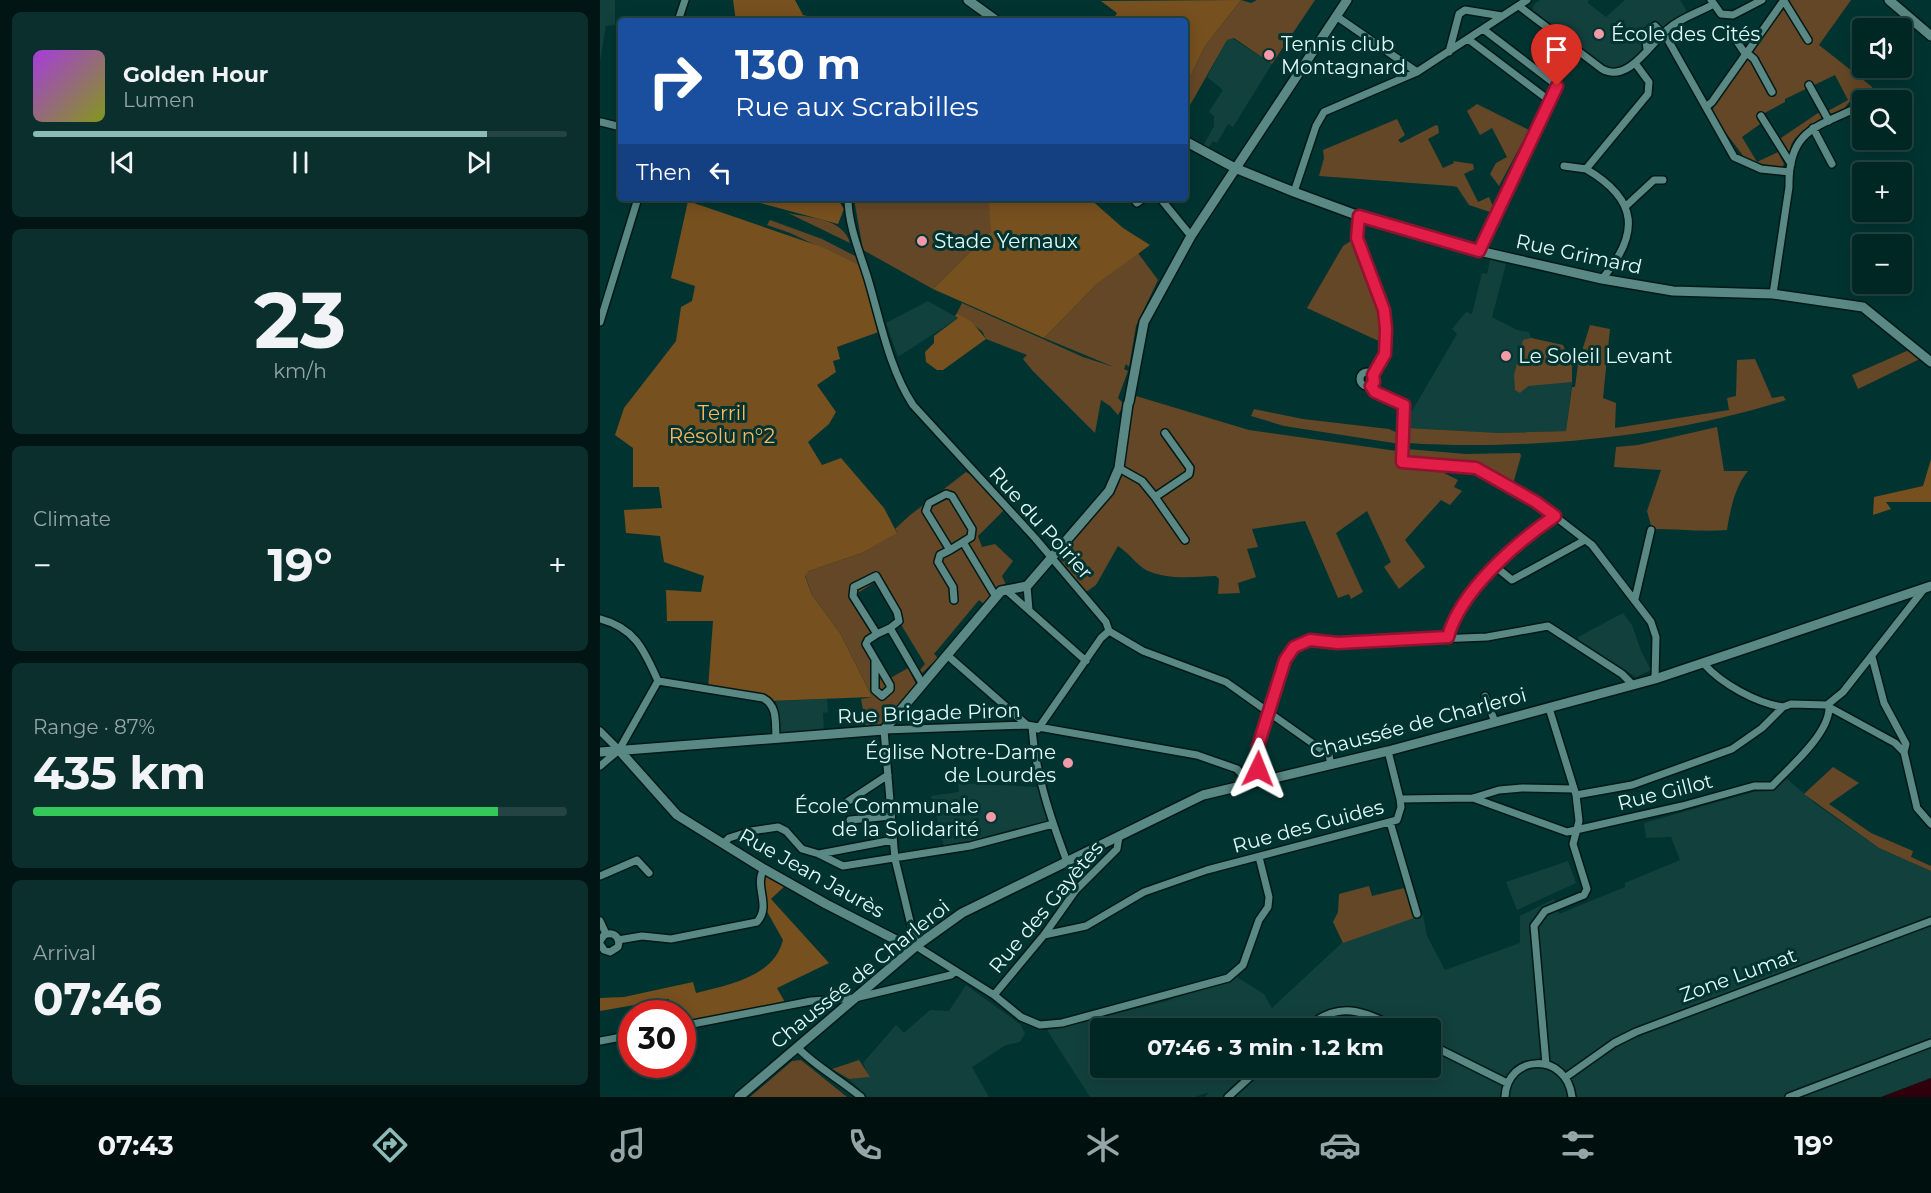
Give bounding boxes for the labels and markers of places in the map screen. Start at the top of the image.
place label: École des Cités [1611,22,1760,46]
pin [1531,24,1582,86]
marker: École des Cités [1592,27,1606,41]
place label: Tennis club Montagnard [1281,32,1406,79]
marker: Tennis club Montagnard [1262,48,1276,62]
place label: Stade Yernaux [934,229,1078,253]
marker: Stade Yernaux [915,234,929,248]
place label: Le Soleil Levant [1518,344,1673,368]
marker: Le Soleil Levant [1499,349,1513,363]
place label: Église Notre-Dame de Lourdes [865,740,1056,787]
marker: Église Notre-Dame de Lourdes [1061,756,1075,770]
place label: École Communale de la Solidarité [795,794,979,841]
marker: École Communale de la Solidarité [984,810,998,824]

